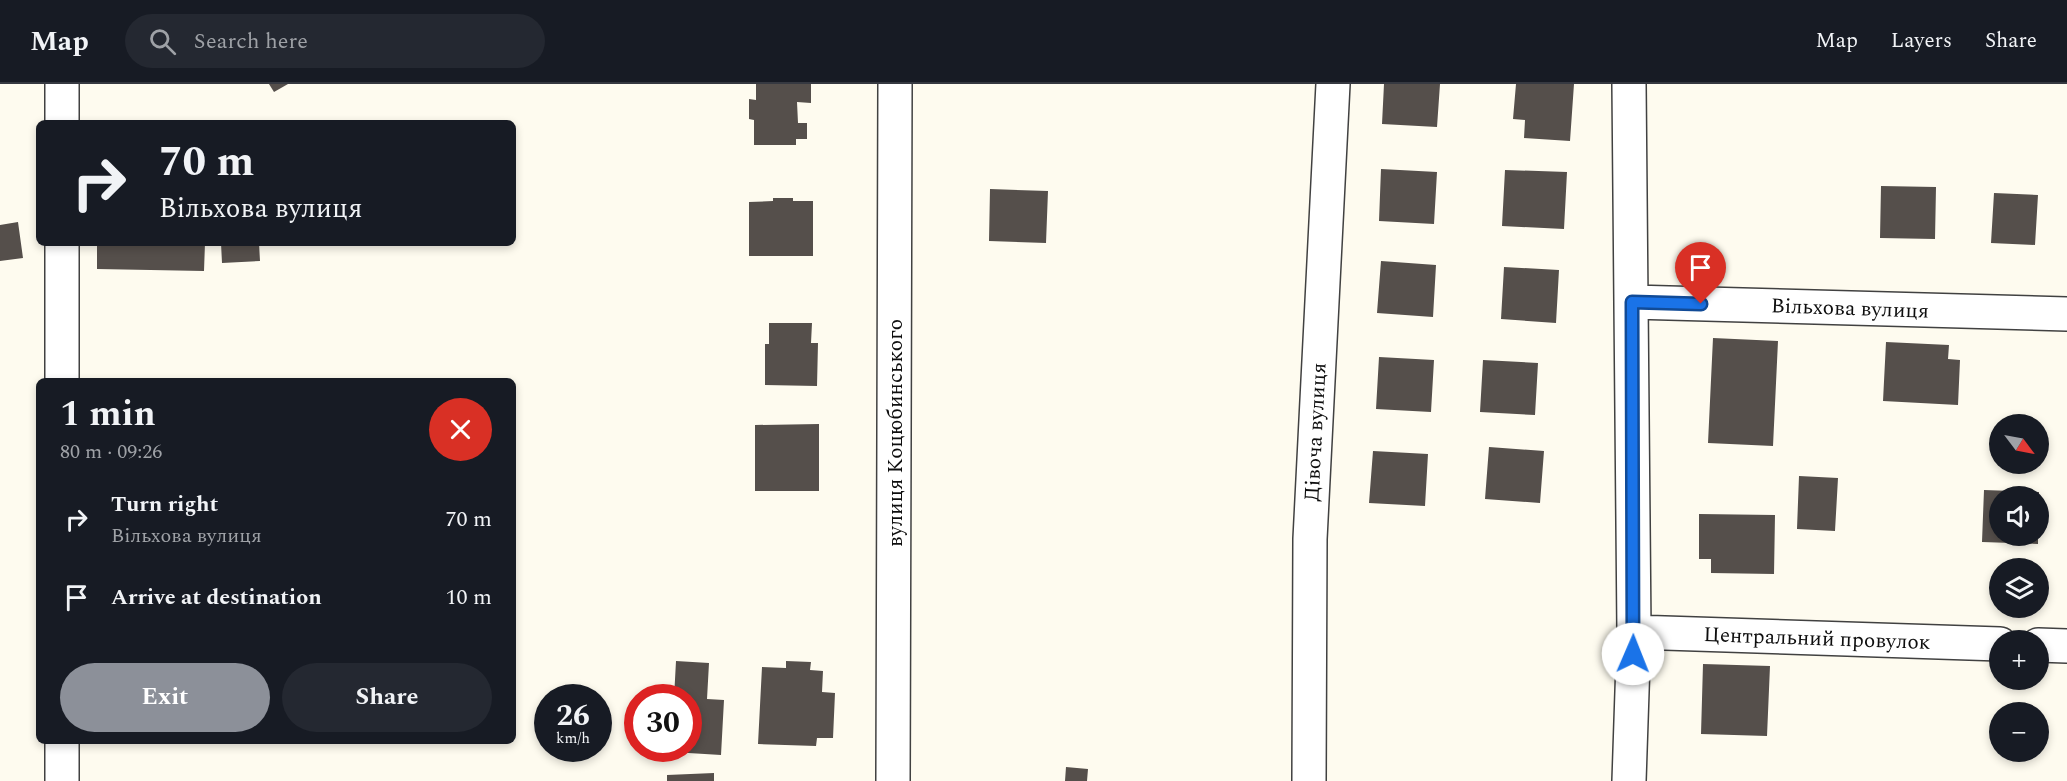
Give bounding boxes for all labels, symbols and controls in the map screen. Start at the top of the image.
search box [125,14,545,68]
text: Map [30,20,89,63]
icon: search [146,25,179,58]
text: Search here [194,25,308,58]
text: Map [1816,25,1858,57]
text: Layers [1891,25,1952,57]
text: Share [1985,25,2037,57]
text: 70 m [159,131,254,194]
icon: right [60,144,138,222]
text: Вільхова вулиця [159,188,362,230]
pin [1675,242,1726,304]
icon: arrive [1684,251,1717,284]
street label: Вільхова вулиця [1770,290,1930,328]
street label: вулиця Коцюбинського [880,319,912,547]
street label: Дівоча вулиця [1296,362,1336,502]
text: 1 min [60,387,156,442]
button: close [429,398,492,461]
north arrow [1989,414,2049,474]
map controls [1989,414,2049,762]
text: 80 m · 09:26 [60,437,162,467]
button: sound [1989,486,2049,546]
text: Turn right [111,488,218,521]
icon: right [60,503,93,536]
text: 70 m [446,503,492,536]
text: Вільхова вулиця [111,521,262,551]
button: layers [1989,558,2049,618]
icon: arrive [60,581,93,614]
text: Arrive at destination [111,581,322,614]
text: 10 m [446,581,492,614]
street label: Центральний провулок [1703,619,1931,659]
position arrow [1601,622,1665,686]
button: + [1989,630,2049,690]
button: Exit [60,663,270,732]
button: Share [282,663,492,732]
speed limit sign: 30 [624,684,702,762]
text: 26 [556,693,590,739]
button: − [1989,702,2049,762]
text: km/h [556,727,590,750]

